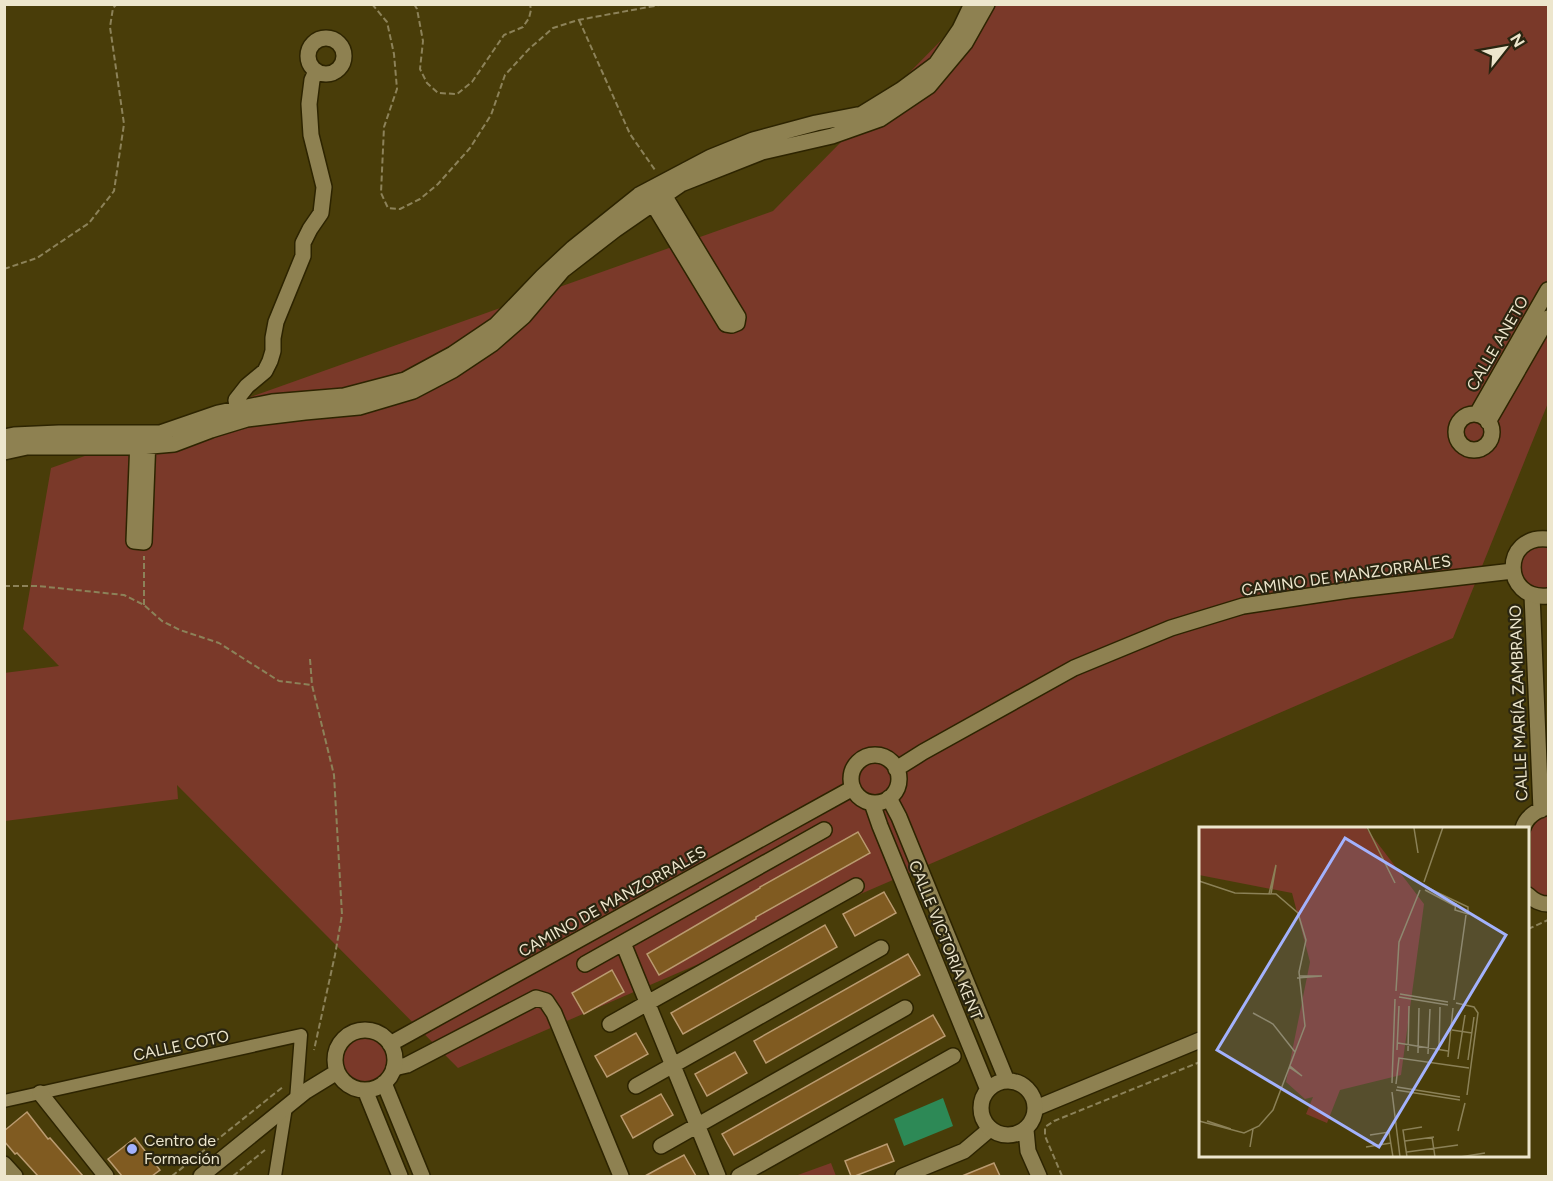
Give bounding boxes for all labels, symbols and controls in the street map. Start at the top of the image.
north arrow [1475,18,1535,78]
text: N [1506,30,1529,51]
street label: CALLE ANETO [1463,292,1532,394]
street label: CAMINO DE MANZORRALES [1240,551,1452,600]
street label: CALLE MARÍA ZAMBRANO [1506,605,1531,801]
inset map [1199,827,1529,1157]
street label: CAMINO DE MANZORRALES [515,842,709,961]
street label: CALLE VICTORIA KENT [905,858,986,1023]
street label: CALLE COTO [131,1026,231,1065]
place label: Centro de Formación [144,1131,220,1168]
marker: Centro de Formación [125,1142,139,1156]

